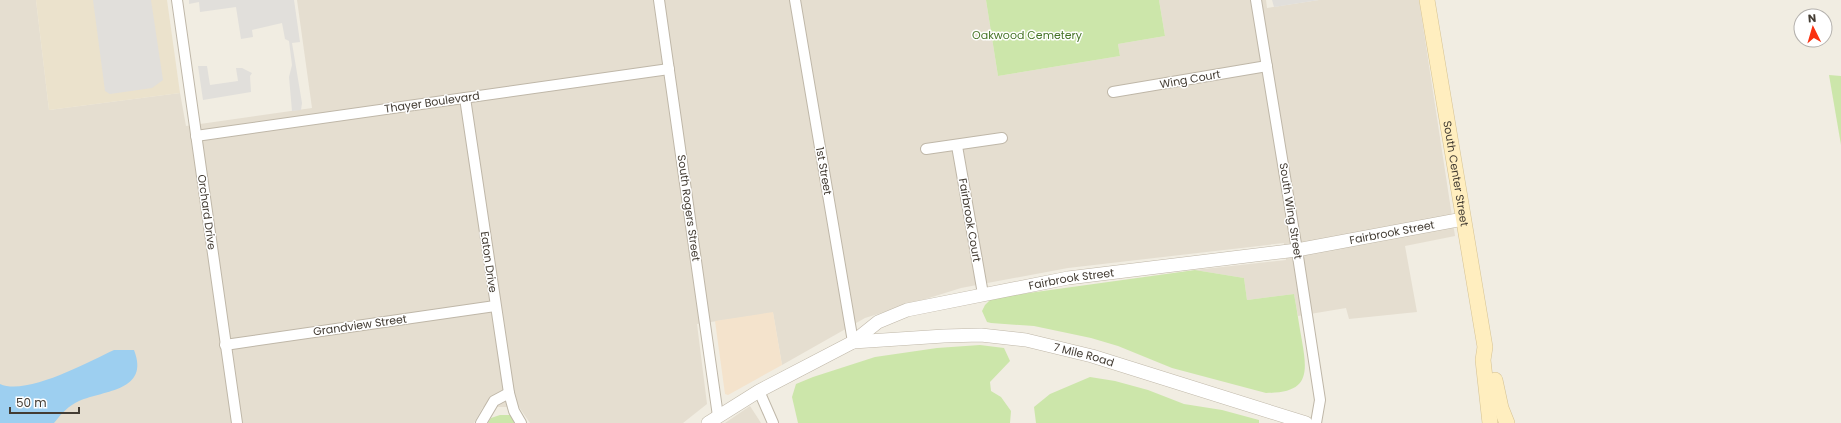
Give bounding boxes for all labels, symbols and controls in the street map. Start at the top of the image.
north arrow [1793,8,1833,48]
text: N [1807,10,1817,26]
park label: Oakwood Cemetery [972,27,1083,43]
street label: Wing Court [1158,66,1222,92]
street label: Thayer Boulevard [383,87,481,117]
street label: South Center Street [1439,119,1473,228]
street label: 1st Street [812,146,836,196]
street label: South Rogers Street [674,154,704,262]
street label: South Wing Street [1275,162,1307,260]
street label: Orchard Drive [194,173,220,251]
street label: Fairbrook Court [955,177,985,263]
street label: Fairbrook Street [1348,216,1436,248]
street label: Eaton Drive [477,230,501,294]
street label: Fairbrook Street [1027,264,1115,294]
street label: Grandview Street [312,311,408,339]
street label: 7 Mile Road [1052,339,1116,370]
scale bar [10,389,79,415]
text: 50 m [16,394,47,411]

